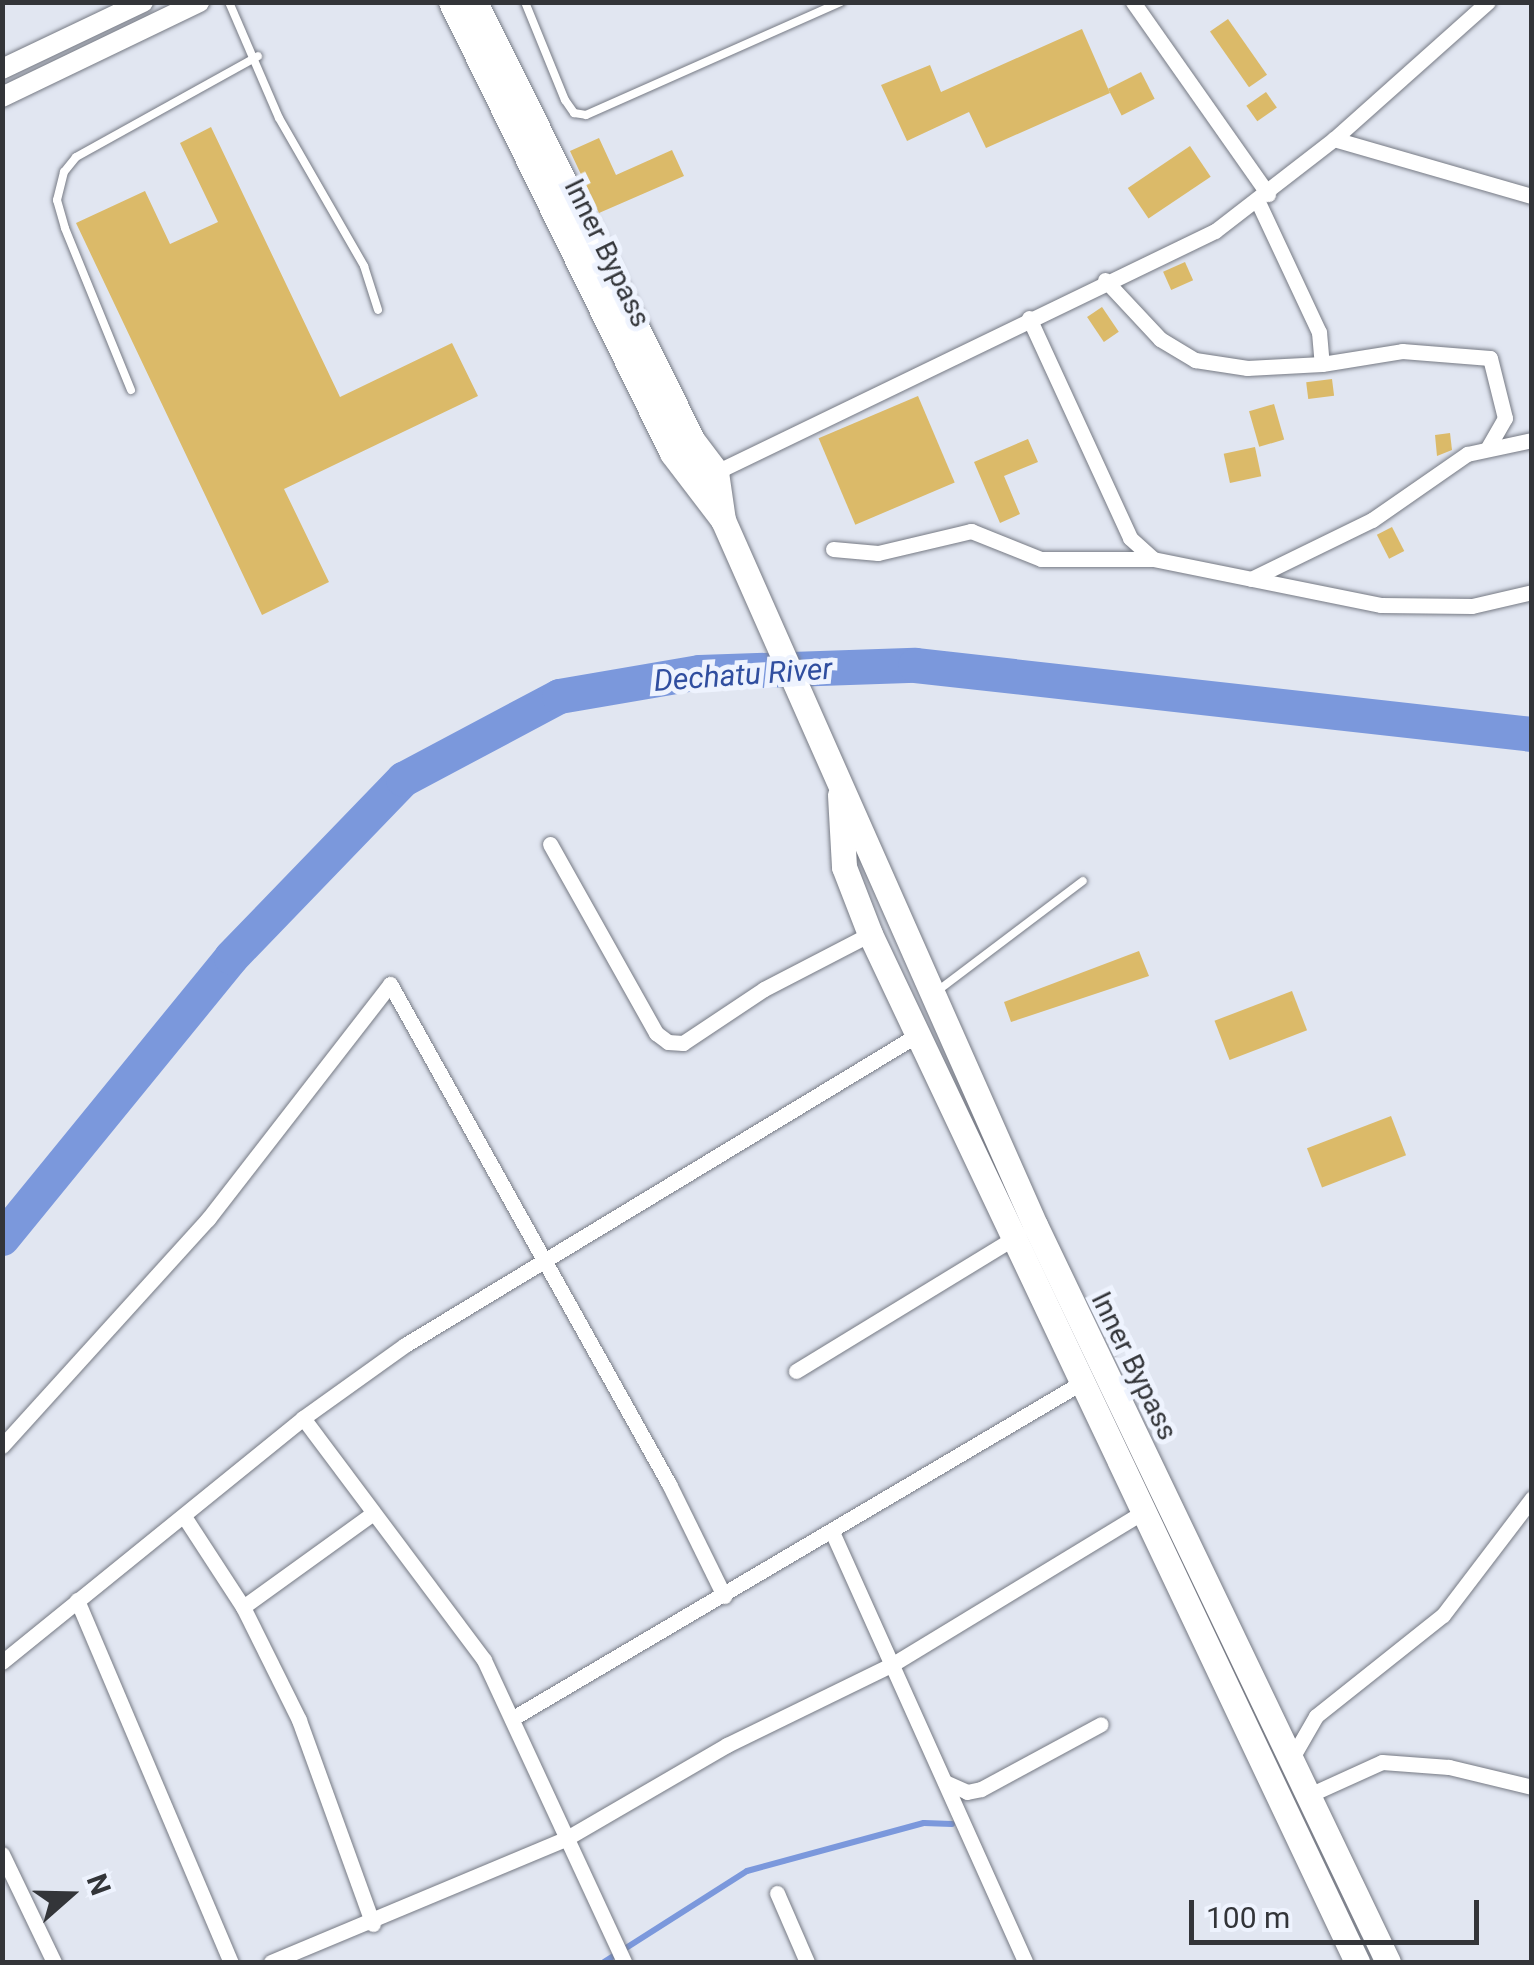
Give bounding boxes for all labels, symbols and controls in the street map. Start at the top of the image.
street label: Inner Bypass [557,174,657,332]
water label: Dechatu River [653,651,833,699]
street label: Inner Bypass [1084,1287,1184,1445]
north arrow [20,1845,120,1945]
text: N [80,1870,118,1899]
scale bar [1194,1880,1484,1942]
text: 100 m [1206,1900,1290,1935]

